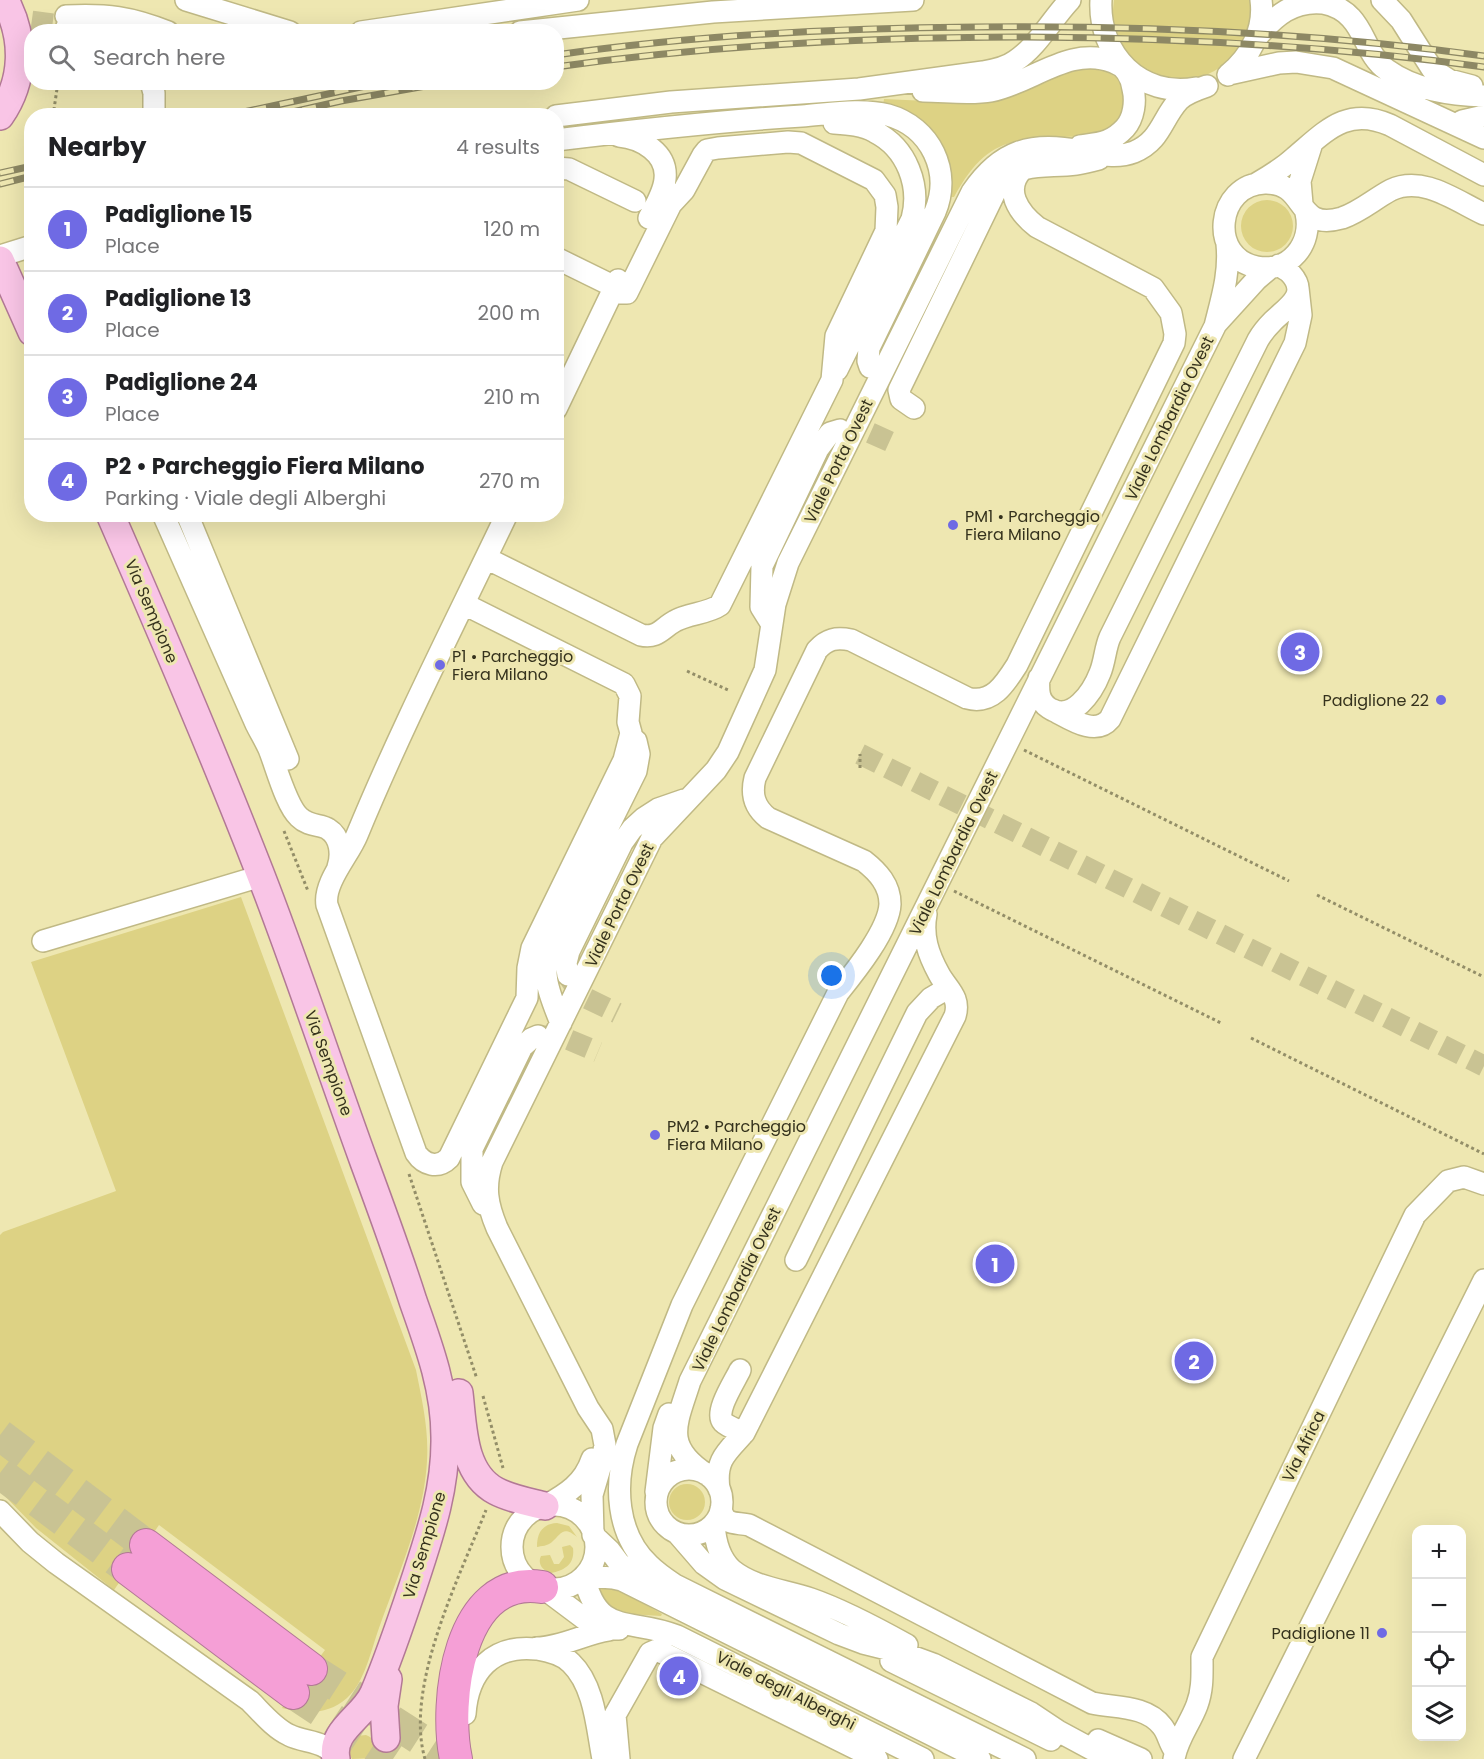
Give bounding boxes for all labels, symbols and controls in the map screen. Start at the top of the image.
search box [24,24,564,90]
icon: search [45,41,78,74]
text: Search here [93,42,226,73]
text: Nearby [48,129,146,165]
text: 4 results [456,133,540,161]
text: Padiglione 15 [105,199,253,230]
text: 1 [64,215,71,243]
text: 120 m [484,215,540,243]
text: Place [105,232,160,260]
text: Padiglione 13 [105,283,252,314]
text: 2 [62,299,73,327]
text: 200 m [477,299,540,327]
text: Place [105,316,160,344]
street label: Viale Lombardia Ovest [1120,332,1219,504]
text: Padiglione 24 [105,367,258,398]
text: 3 [61,383,74,411]
text: 210 m [484,383,540,411]
street label: Viale Porta Ovest [798,395,879,527]
text: Place [105,400,160,428]
text: P2 • Parcheggio Fiera Milano [105,451,425,482]
text: 4 [61,467,74,495]
text: 270 m [479,467,540,495]
text: Parking · Viale degli Alberghi [105,484,386,512]
place label: PM1 • Parcheggio Fiera Milano [965,505,1100,546]
marker: PM1 • Parcheggio Fiera Milano [946,518,960,532]
street label: Via Sempione [119,556,184,667]
pin: 3 [1280,630,1320,674]
place label: P1 • Parcheggio Fiera Milano [452,645,573,686]
marker: P1 • Parcheggio Fiera Milano [433,658,447,672]
place label: Padiglione 22 [1322,689,1429,712]
marker: Padiglione 22 [1434,693,1448,707]
street label: Viale Lombardia Ovest [904,767,1003,939]
street label: Viale Porta Ovest [579,839,660,971]
your location [817,961,846,990]
street label: Via Sempione [299,1007,358,1119]
place label: PM2 • Parcheggio Fiera Milano [667,1115,806,1156]
marker: PM2 • Parcheggio Fiera Milano [648,1128,662,1142]
street label: Viale Lombardia Ovest [687,1203,786,1375]
pin: 1 [976,1242,1014,1286]
pin: 2 [1174,1338,1214,1384]
street label: Via Africa [1276,1407,1331,1486]
street label: Via Sempione [397,1489,452,1601]
map controls [1412,1525,1466,1741]
button: + [1412,1525,1466,1579]
button: − [1412,1579,1466,1633]
place label: Padiglione 11 [1272,1622,1370,1645]
marker: Padiglione 11 [1375,1626,1389,1640]
button: locate [1412,1633,1466,1687]
street label: Viale degli Alberghi [712,1645,860,1736]
pin: 4 [660,1654,698,1698]
button: layers [1412,1687,1466,1741]

